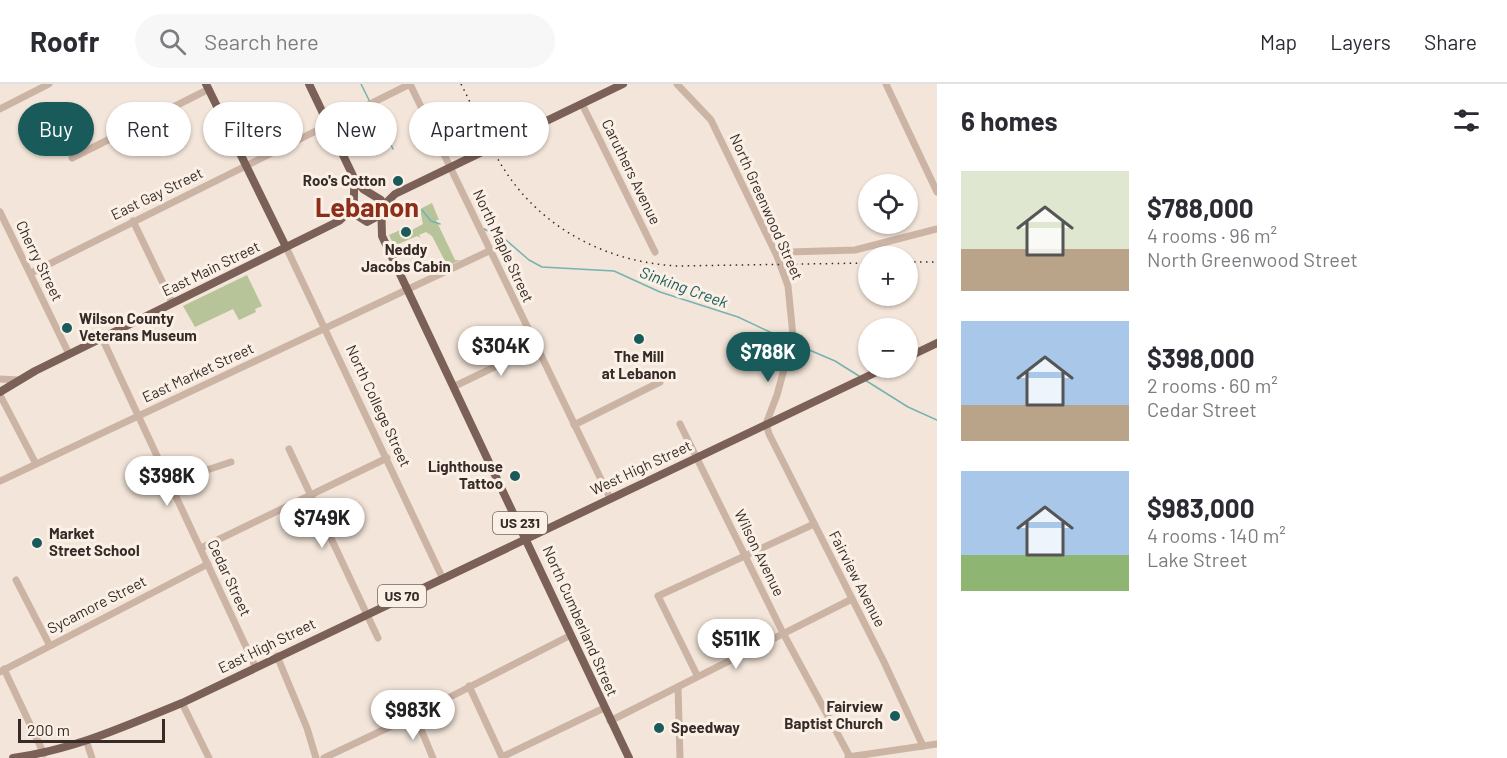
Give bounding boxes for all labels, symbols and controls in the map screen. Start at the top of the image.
search box [135,14,555,68]
text: Roofr [30,24,99,58]
icon: search [156,25,189,58]
text: Search here [204,28,319,54]
text: Map [1260,29,1297,54]
text: Layers [1330,29,1391,54]
text: Share [1424,29,1477,54]
chip: Buy [18,102,94,156]
chip: Rent [106,102,191,156]
chip: Filters [203,102,303,156]
chip: New [315,102,397,156]
chip: Apartment [409,102,549,156]
icon: filters [1450,104,1483,137]
text: 6 homes [961,105,1058,136]
street label: Caruthers Avenue [599,116,665,227]
street label: North Greenwood Street [727,131,807,282]
street label: East Gay Street [108,163,205,223]
place label: Roo's Cotton [303,171,386,189]
marker: Roo's Cotton [391,174,405,188]
map controls [858,174,918,378]
button: locate [858,174,918,234]
street label: North Maple Street [470,186,538,305]
district label: Lebanon [315,190,419,222]
text: $788,000 [1147,192,1254,223]
icon: home [1009,195,1081,267]
street label: Cherry Street [13,217,67,304]
text: 4 rooms · 96 m² [1147,223,1277,247]
marker: Neddy Jacobs Cabin [399,225,413,239]
street label: East Main Street [159,237,262,300]
place label: Neddy Jacobs Cabin [361,240,451,275]
button: + [858,246,918,306]
text: North Greenwood Street [1147,247,1358,271]
water label: Sinking Creek [638,262,731,311]
place label: Wilson County Veterans Museum [79,309,197,344]
button: − [858,318,918,378]
marker: Wilson County Veterans Museum [60,321,74,335]
pin: $304K [459,326,543,377]
marker: The Mill at Lebanon [632,332,646,346]
pin: $788K [726,332,810,383]
text: $304K [472,333,530,357]
street label: East Market Street [139,338,256,406]
text: $788K [740,339,796,363]
street label: North College Street [343,342,415,470]
text: $398,000 [1147,342,1254,373]
icon: home [1009,345,1081,417]
place label: The Mill at Lebanon [602,347,676,382]
text: 2 rooms · 60 m² [1147,373,1278,397]
text: Cedar Street [1147,397,1257,421]
street label: West High Street [587,436,694,498]
pin: $398K [125,456,209,507]
place label: Lighthouse Tattoo [428,457,503,492]
text: $398K [139,463,195,487]
marker: Lighthouse Tattoo [508,469,522,483]
text: $983,000 [1147,492,1254,523]
icon: home [1009,495,1081,567]
pin: $749K [280,498,364,549]
text: $749K [294,505,350,529]
street label: Wilson Avenue [731,506,789,599]
road number: US 231 [493,512,547,534]
text: 4 rooms · 140 m² [1147,523,1286,547]
place label: Market Street School [49,524,140,559]
street label: Fairview Avenue [826,527,890,630]
marker: Market Street School [30,536,44,550]
street label: Cedar Street [204,536,255,619]
street label: North Cumberland Street [540,543,622,699]
text: Lake Street [1147,547,1247,571]
street label: Sycamore Street [44,571,149,637]
road number: US 70 [378,585,426,607]
street label: East High Street [215,614,318,676]
pin: $511K [694,619,778,670]
text: $511K [712,626,760,650]
pin: $983K [371,690,455,741]
text: $983K [385,697,441,721]
place label: Fairview Baptist Church [784,697,883,732]
marker: Fairview Baptist Church [888,709,902,723]
scale bar [18,716,165,744]
place label: Speedway [671,718,740,736]
text: 200 m [27,720,70,739]
marker: Speedway [652,721,666,735]

